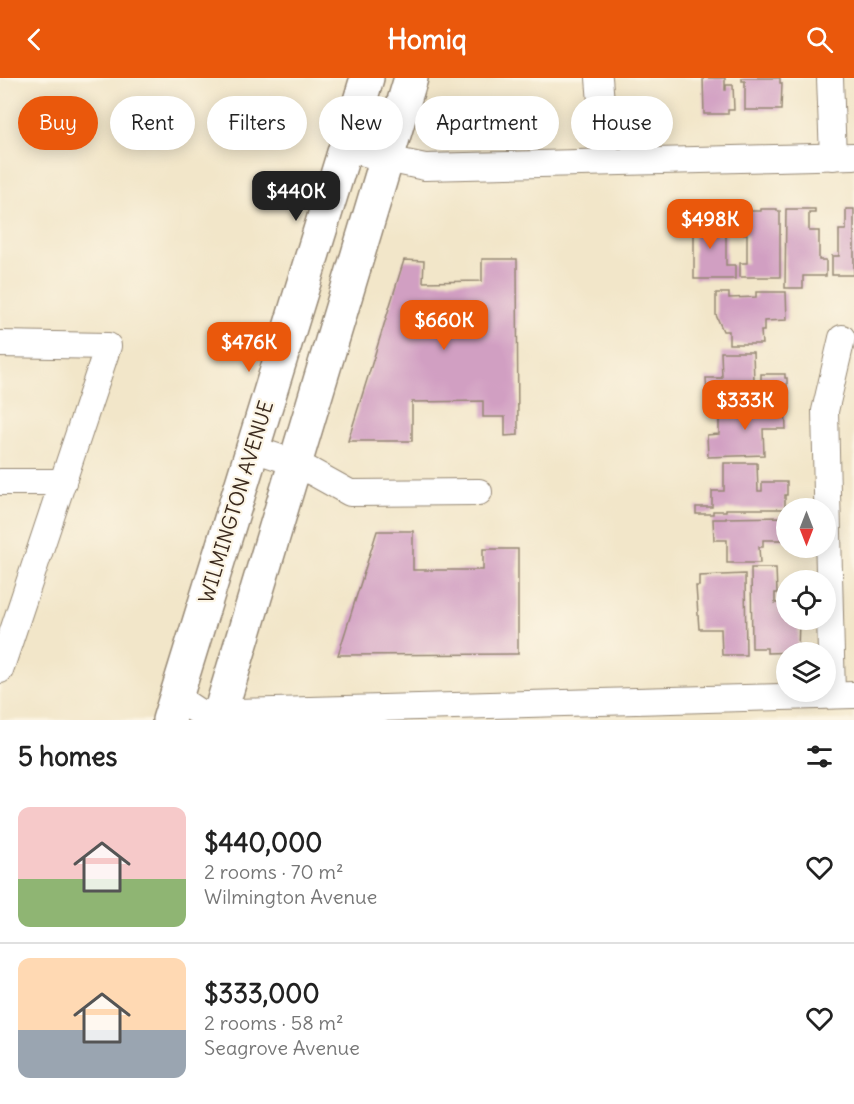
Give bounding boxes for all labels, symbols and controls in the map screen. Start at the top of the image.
text: Homiq [387,22,467,56]
icon: back [18,23,51,56]
icon: search [803,23,836,56]
chip: Buy [18,96,98,150]
chip: Rent [110,96,195,150]
chip: Filters [207,96,307,150]
chip: New [319,96,403,150]
chip: Apartment [415,96,559,150]
chip: House [571,96,673,150]
pin: $440K [254,171,338,222]
text: $440K [266,178,326,203]
pin: $498K [668,199,752,250]
text: $498K [681,206,739,231]
pin: $660K [402,300,486,351]
text: $660K [414,307,474,332]
pin: $476K [207,322,291,373]
text: $476K [221,329,277,354]
pin: $333K [703,380,787,431]
text: $333K [716,387,774,412]
street label: WILMINGTON AVENUE [193,397,278,606]
north arrow [776,498,836,558]
map controls [776,498,836,702]
button: locate [776,570,836,630]
button: layers [776,642,836,702]
text: 5 homes [18,740,117,773]
icon: filters [803,740,836,773]
text: $440,000 [204,826,322,859]
icon: home [66,831,138,903]
icon: heart [803,851,836,884]
text: 2 rooms · 70 m² [204,859,344,884]
text: Wilmington Avenue [204,884,377,909]
text: $333,000 [204,977,320,1010]
icon: home [66,982,138,1054]
icon: heart [803,1002,836,1035]
text: 2 rooms · 58 m² [204,1010,344,1035]
text: Seagrove Avenue [204,1035,360,1060]

